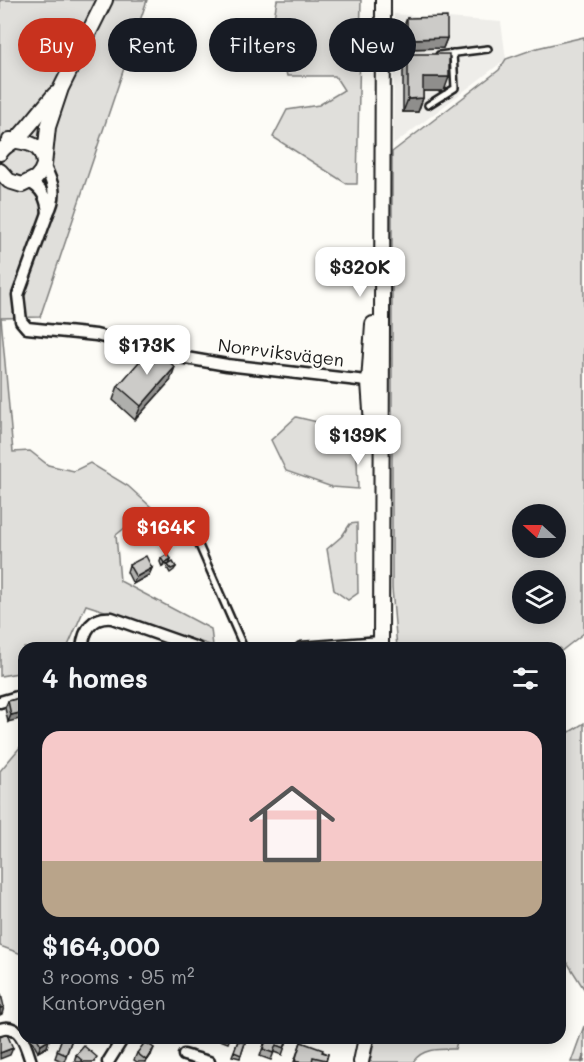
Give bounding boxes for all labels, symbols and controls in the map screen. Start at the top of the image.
chip: Buy [18,18,96,72]
chip: Rent [108,18,197,72]
chip: Filters [209,18,317,72]
chip: New [329,18,416,72]
pin: $320K [318,247,402,298]
text: $320K [329,253,391,279]
pin: $173K [105,325,189,376]
text: $173K [118,331,176,357]
street label: Norrviksvägen [217,332,346,372]
pin: $139K [316,415,400,466]
text: $139K [329,421,387,447]
north arrow [512,504,566,558]
map controls [512,504,566,624]
pin: $164K [124,507,208,558]
text: $164K [136,513,196,539]
button: layers [512,570,566,624]
text: 4 homes [42,661,148,695]
icon: filters [509,662,542,695]
icon: home [238,770,346,878]
text: $164,000 [42,929,160,963]
text: 3 rooms · 95 m² [42,963,194,989]
text: Kantorvägen [42,989,166,1015]

